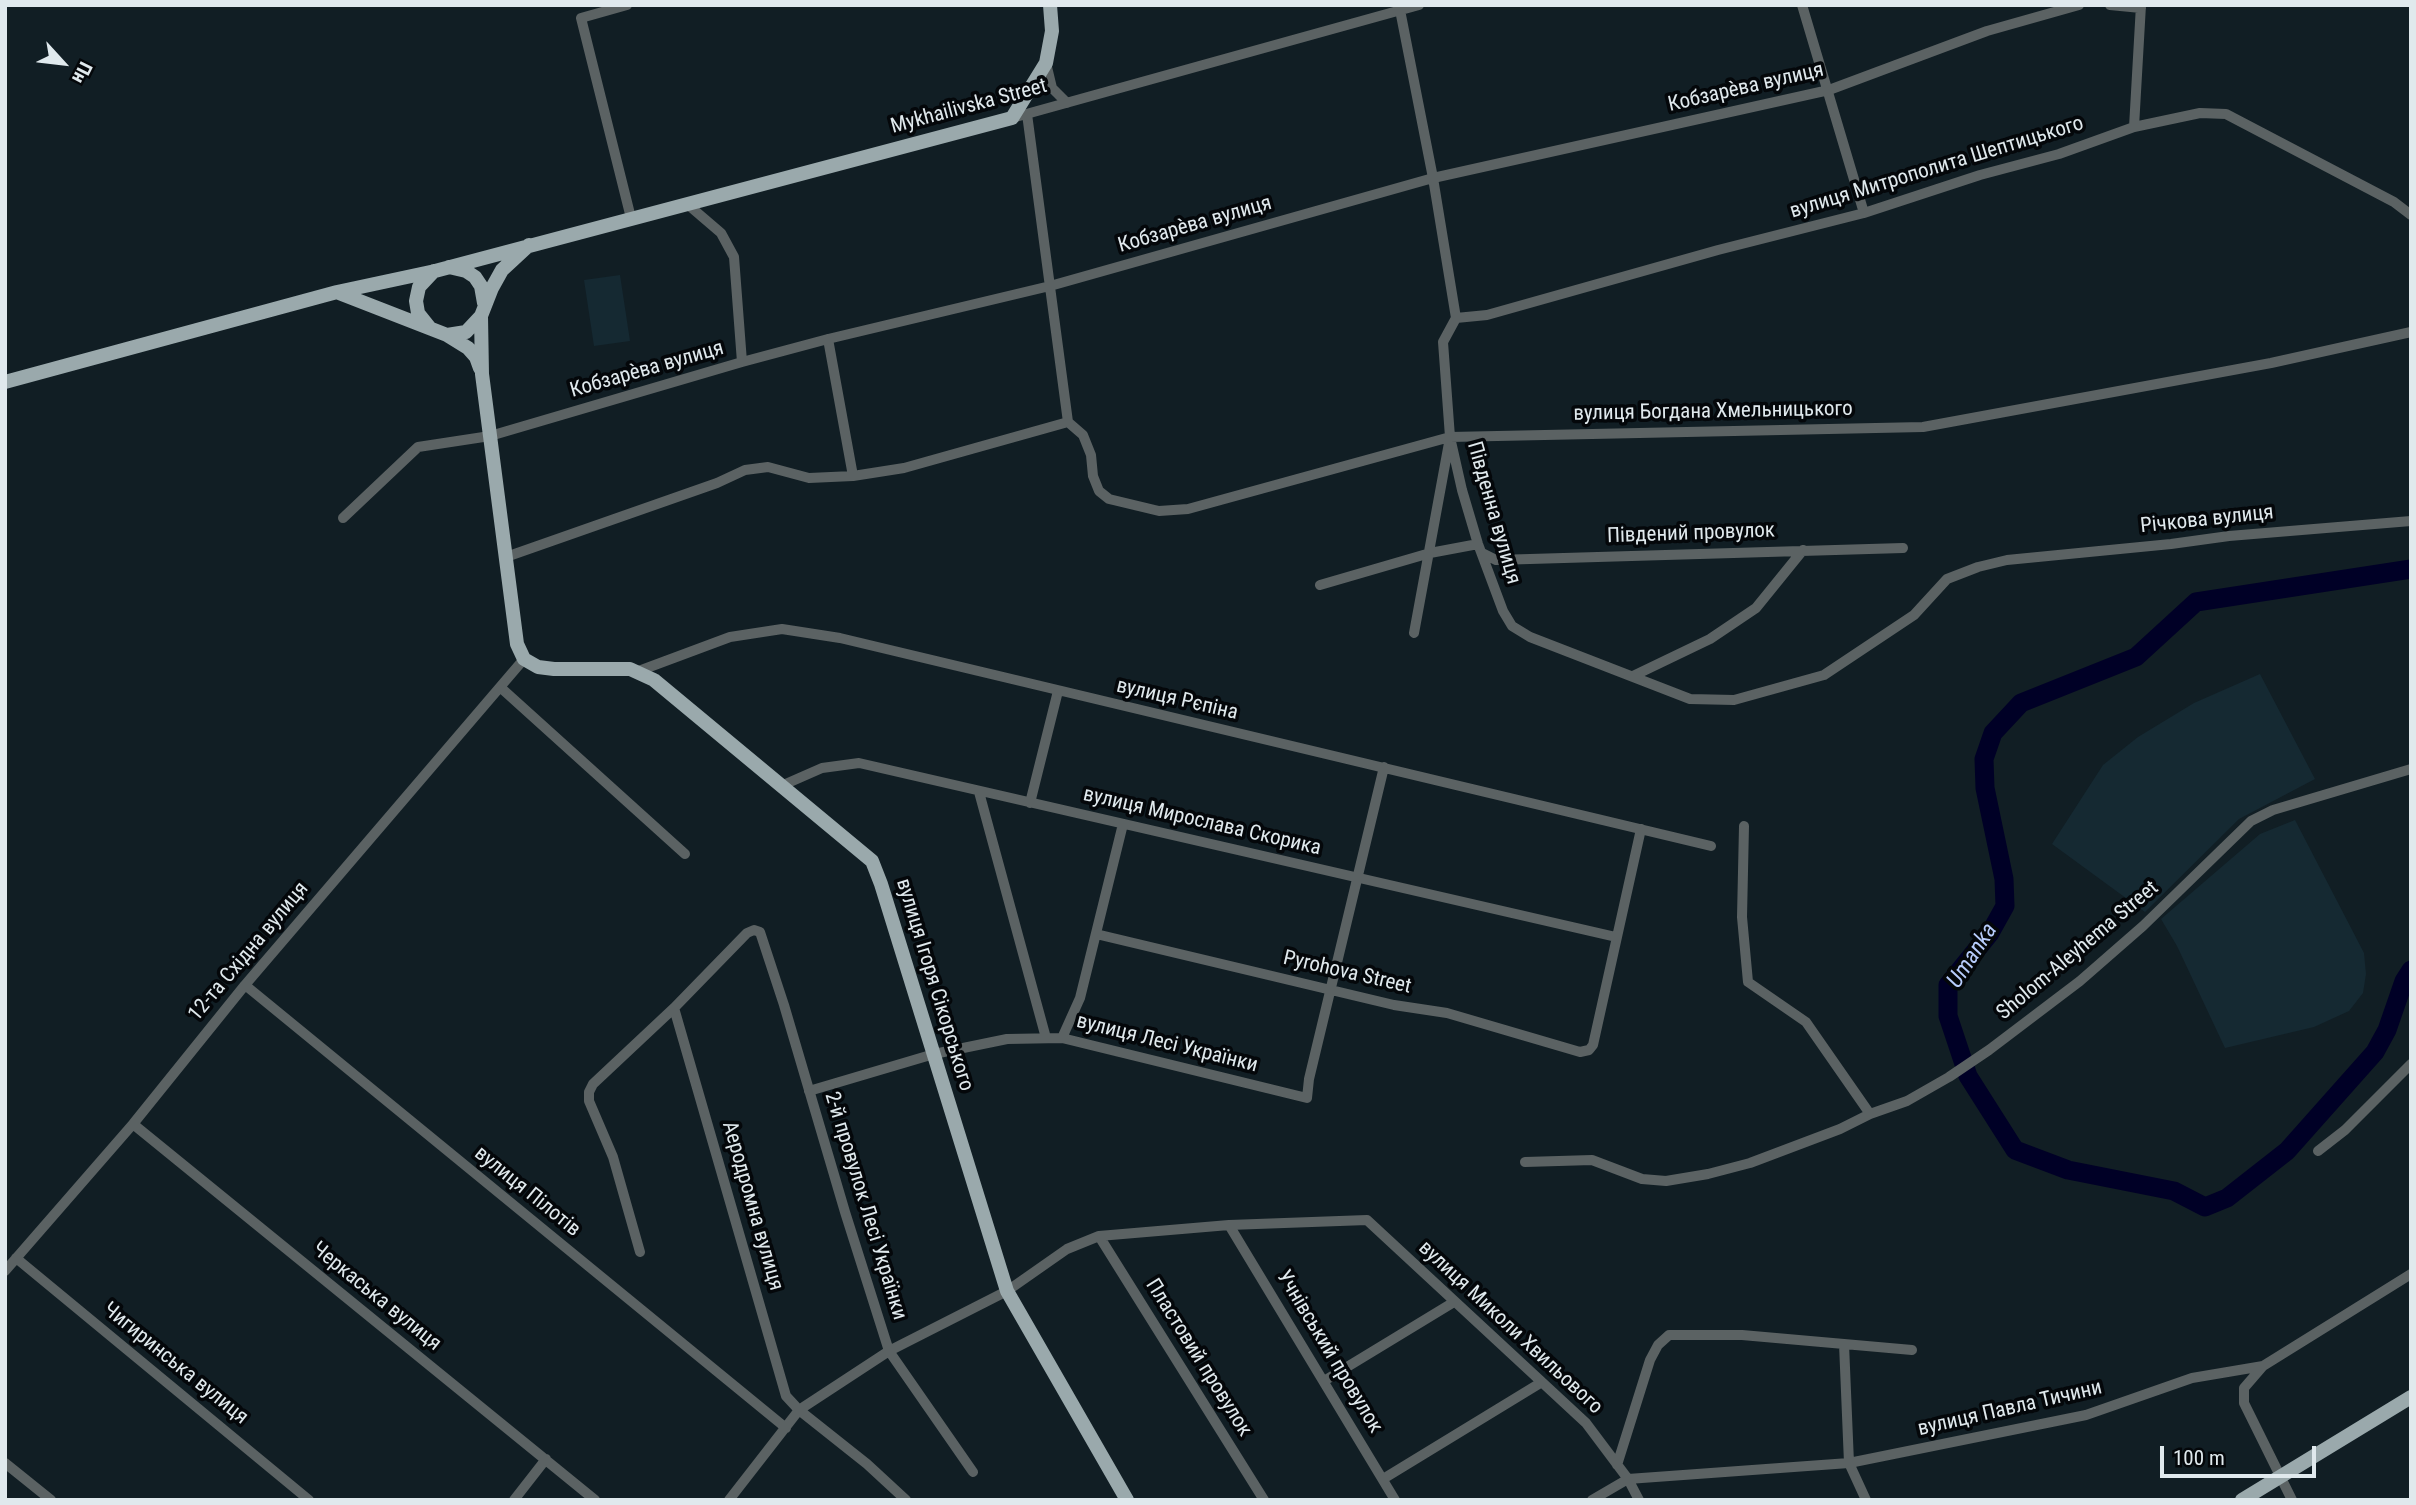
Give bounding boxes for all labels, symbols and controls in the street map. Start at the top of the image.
north arrow [28,28,98,98]
text: Пн [67,58,97,87]
street label: Кобзарèва вулиця [1666,58,1826,118]
street label: Mykhailivska Street [888,74,1050,140]
street label: вулиця Митрополита Шептицького [1787,111,2087,225]
street label: Кобзарèва вулиця [1115,191,1275,259]
street label: Кобзарèва вулиця [567,336,727,404]
street label: вулиця Богдана Хмельницького [1573,397,1853,427]
street label: Південна вулиця [1461,439,1525,587]
street label: Річкова вулиця [2139,500,2275,540]
street label: Південий провулок [1607,518,1775,550]
street label: вулиця Рєпіна [1114,674,1240,726]
street label: вулиця Мирослава Скорика [1081,782,1323,862]
street label: вулиця Ігоря Сікорського [890,876,978,1094]
street label: Sholom-Aleyhema Street [1992,876,2164,1026]
street label: 12-та Східна вулиця [183,877,315,1027]
water label: Umanka [1942,918,2004,994]
street label: Pyrohova Street [1280,946,1414,1000]
street label: вулиця Лесі Українки [1074,1009,1260,1079]
street label: 2-й провулок Лесі Українки [818,1089,912,1323]
street label: Аеродромна вулиця [716,1118,788,1294]
street label: вулиця Пілотів [469,1141,585,1243]
street label: вулиця Миколи Хвильового [1413,1236,1607,1420]
street label: Черкаська вулиця [306,1237,446,1357]
street label: Учнівський провулок [1271,1266,1387,1438]
street label: Пластовий провулок [1139,1275,1257,1441]
street label: Чигиринська вулиця [97,1298,253,1430]
street label: вулиця Павла Тичини [1915,1376,2105,1442]
scale bar [2164,1432,2320,1476]
text: 100 m [2173,1446,2225,1470]

